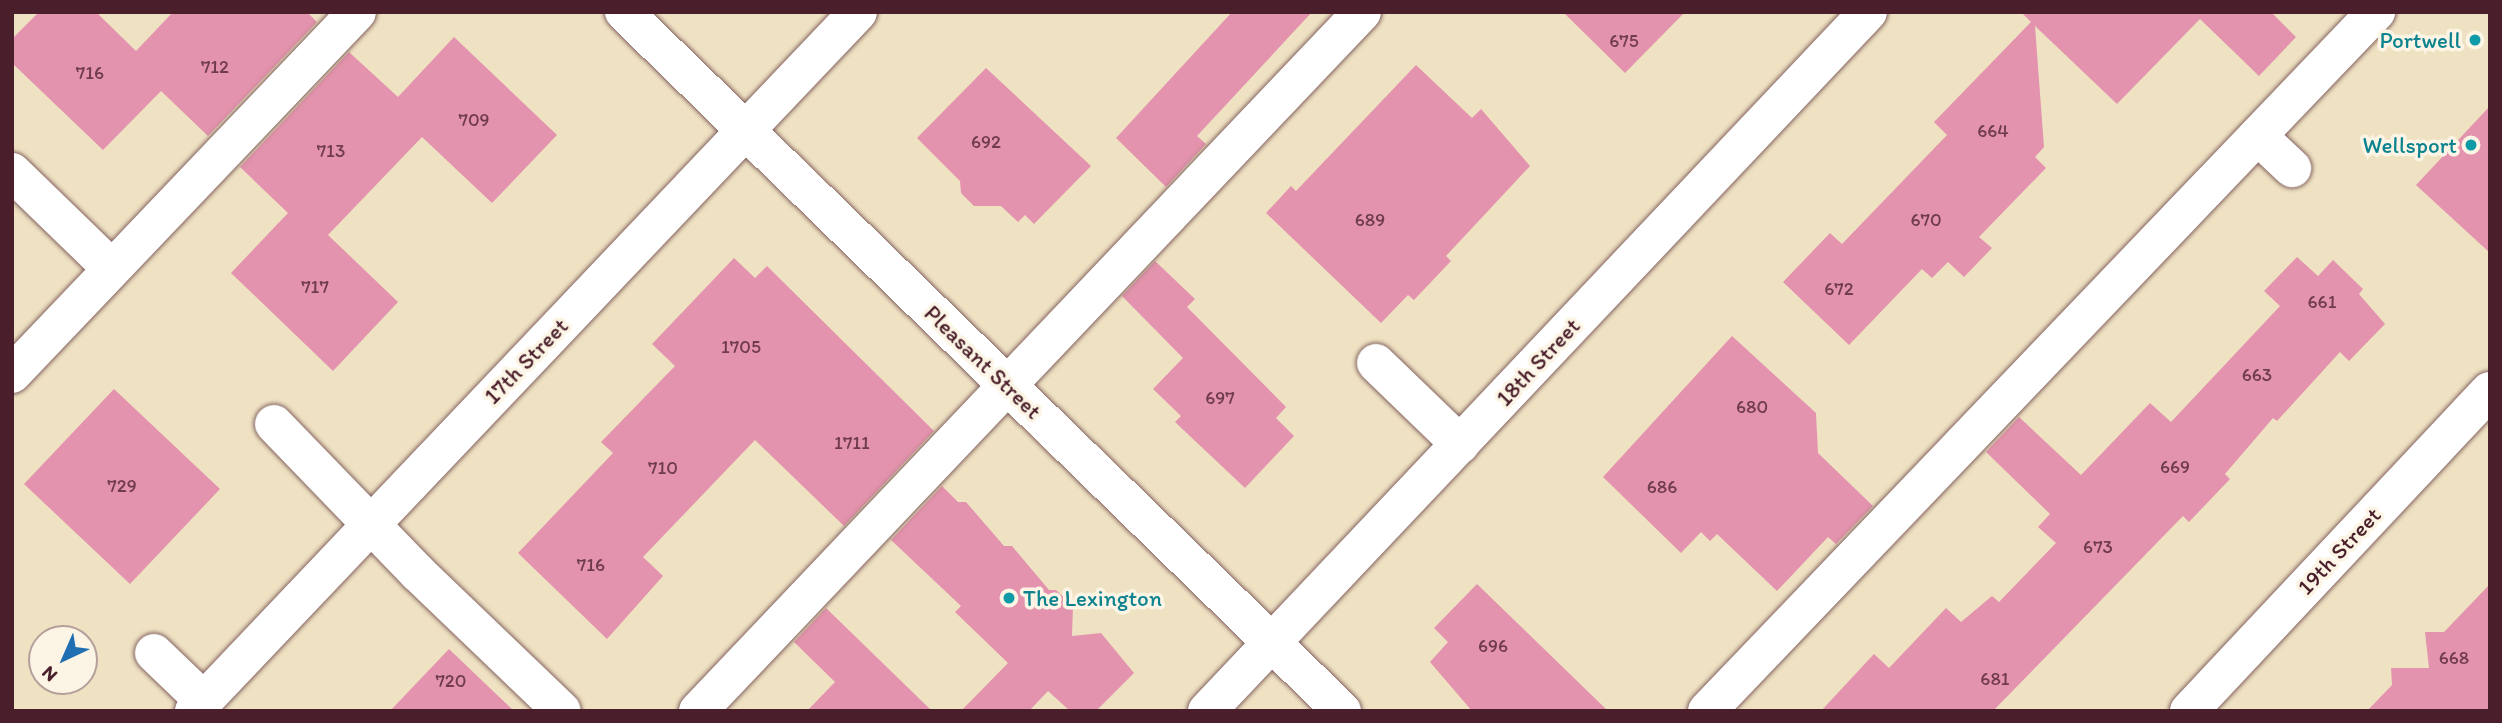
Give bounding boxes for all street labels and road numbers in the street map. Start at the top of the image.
street label: Pleasant Street [919,299,1047,425]
street label: 17th Street [478,312,574,410]
street label: 18th Street [1491,312,1585,412]
street label: 19th Street [2292,502,2386,600]

